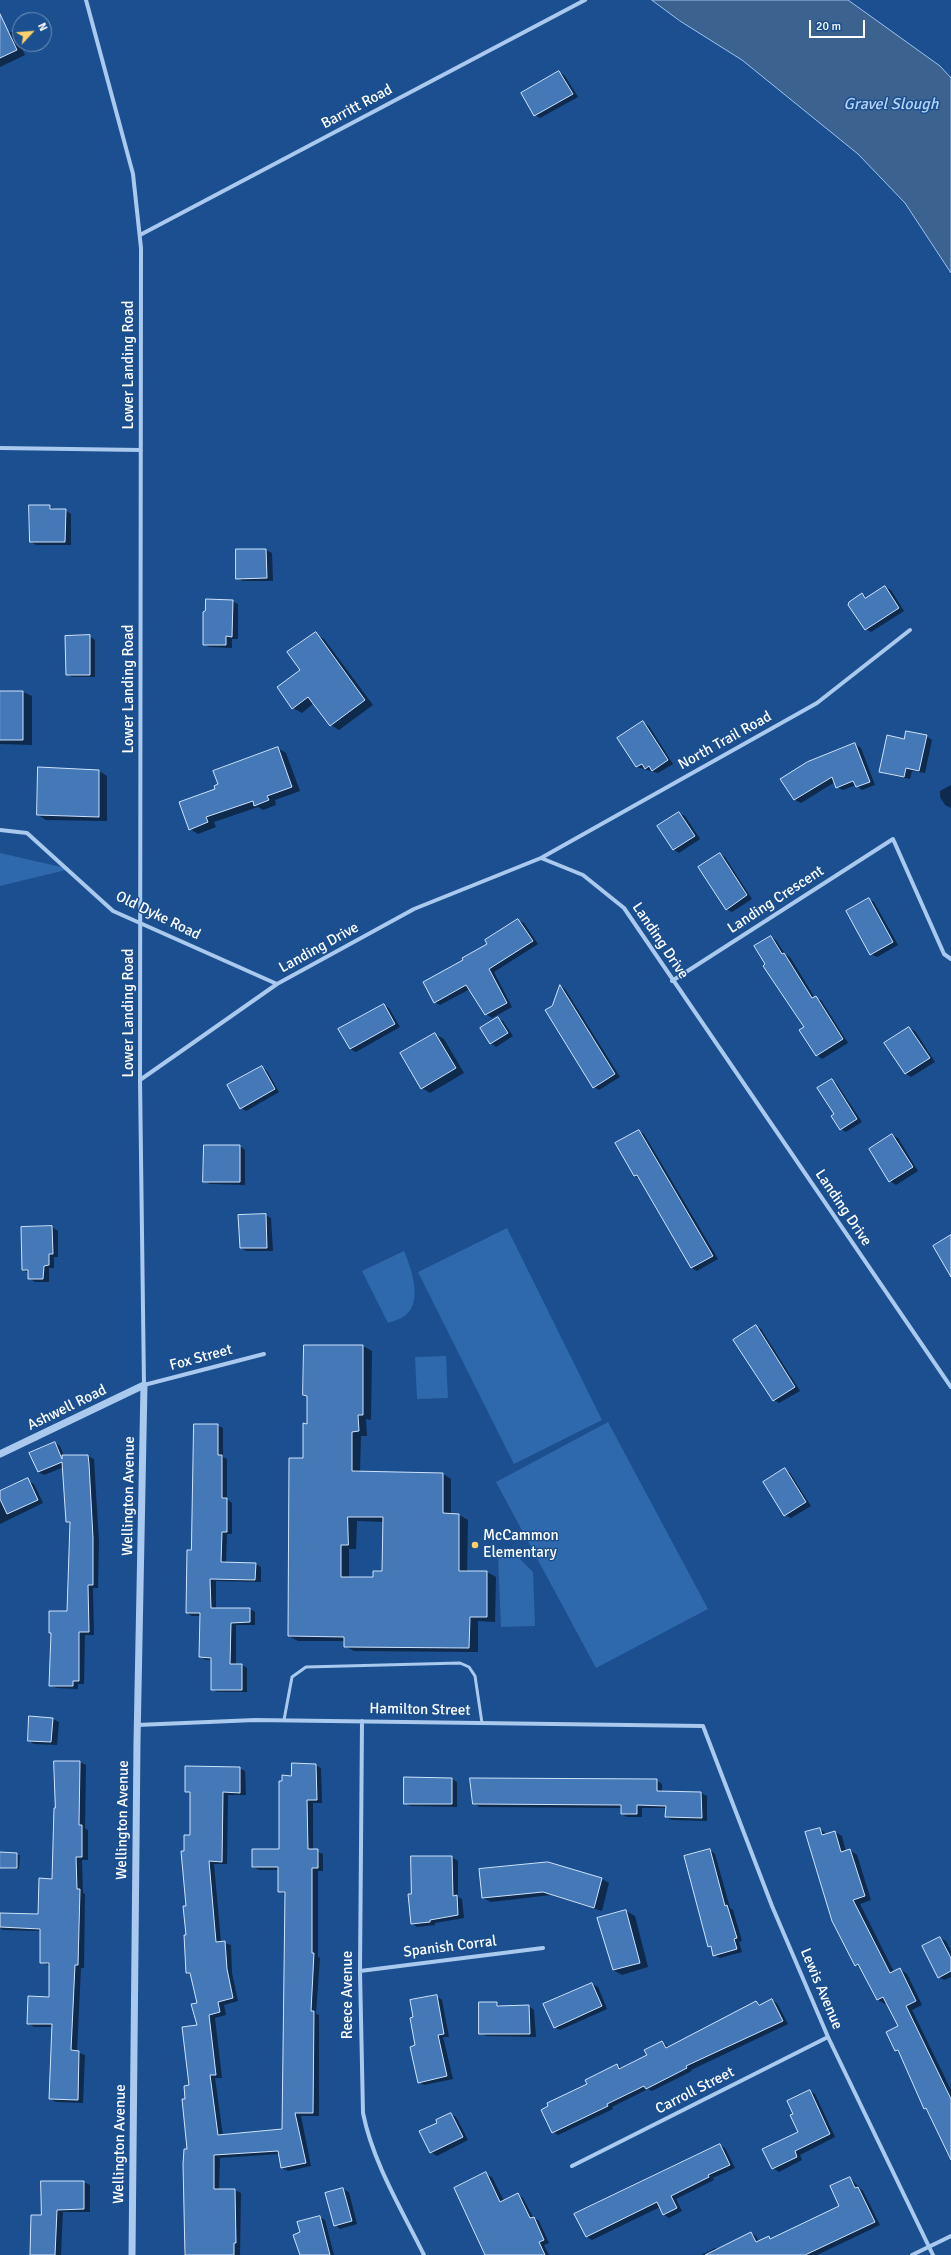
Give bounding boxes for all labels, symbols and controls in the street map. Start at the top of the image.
north arrow [12,12,52,52]
scale bar [811,12,867,38]
text: 20 m [816,19,841,34]
text: N [35,21,50,33]
street label: Barritt Road [318,81,396,133]
water label: Gravel Slough [844,95,938,115]
street label: Lower Landing Road [120,301,138,429]
street label: Lower Landing Road [120,625,138,753]
street label: North Trail Road [675,708,775,774]
street label: Landing Crescent [724,862,828,938]
street label: Old Dyke Road [113,888,203,944]
street label: Landing Drive [628,899,692,983]
street label: Landing Drive [276,919,362,977]
street label: Lower Landing Road [120,949,138,1077]
street label: Landing Drive [811,1166,875,1250]
street label: Fox Street [168,1341,234,1375]
street label: Ashwell Road [24,1381,110,1435]
street label: Wellington Avenue [119,1436,139,1556]
place label: McCammon Elementary [483,1527,559,1562]
marker: McCammon Elementary [470,1540,480,1550]
street label: Hamilton Street [369,1700,471,1720]
street label: Wellington Avenue [113,1760,133,1880]
street label: Spanish Corral [402,1932,498,1962]
street label: Lewis Avenue [796,1946,846,2032]
street label: Reece Avenue [339,1951,357,2039]
street label: Carroll Street [653,2063,737,2119]
street label: Wellington Avenue [110,2084,130,2204]

